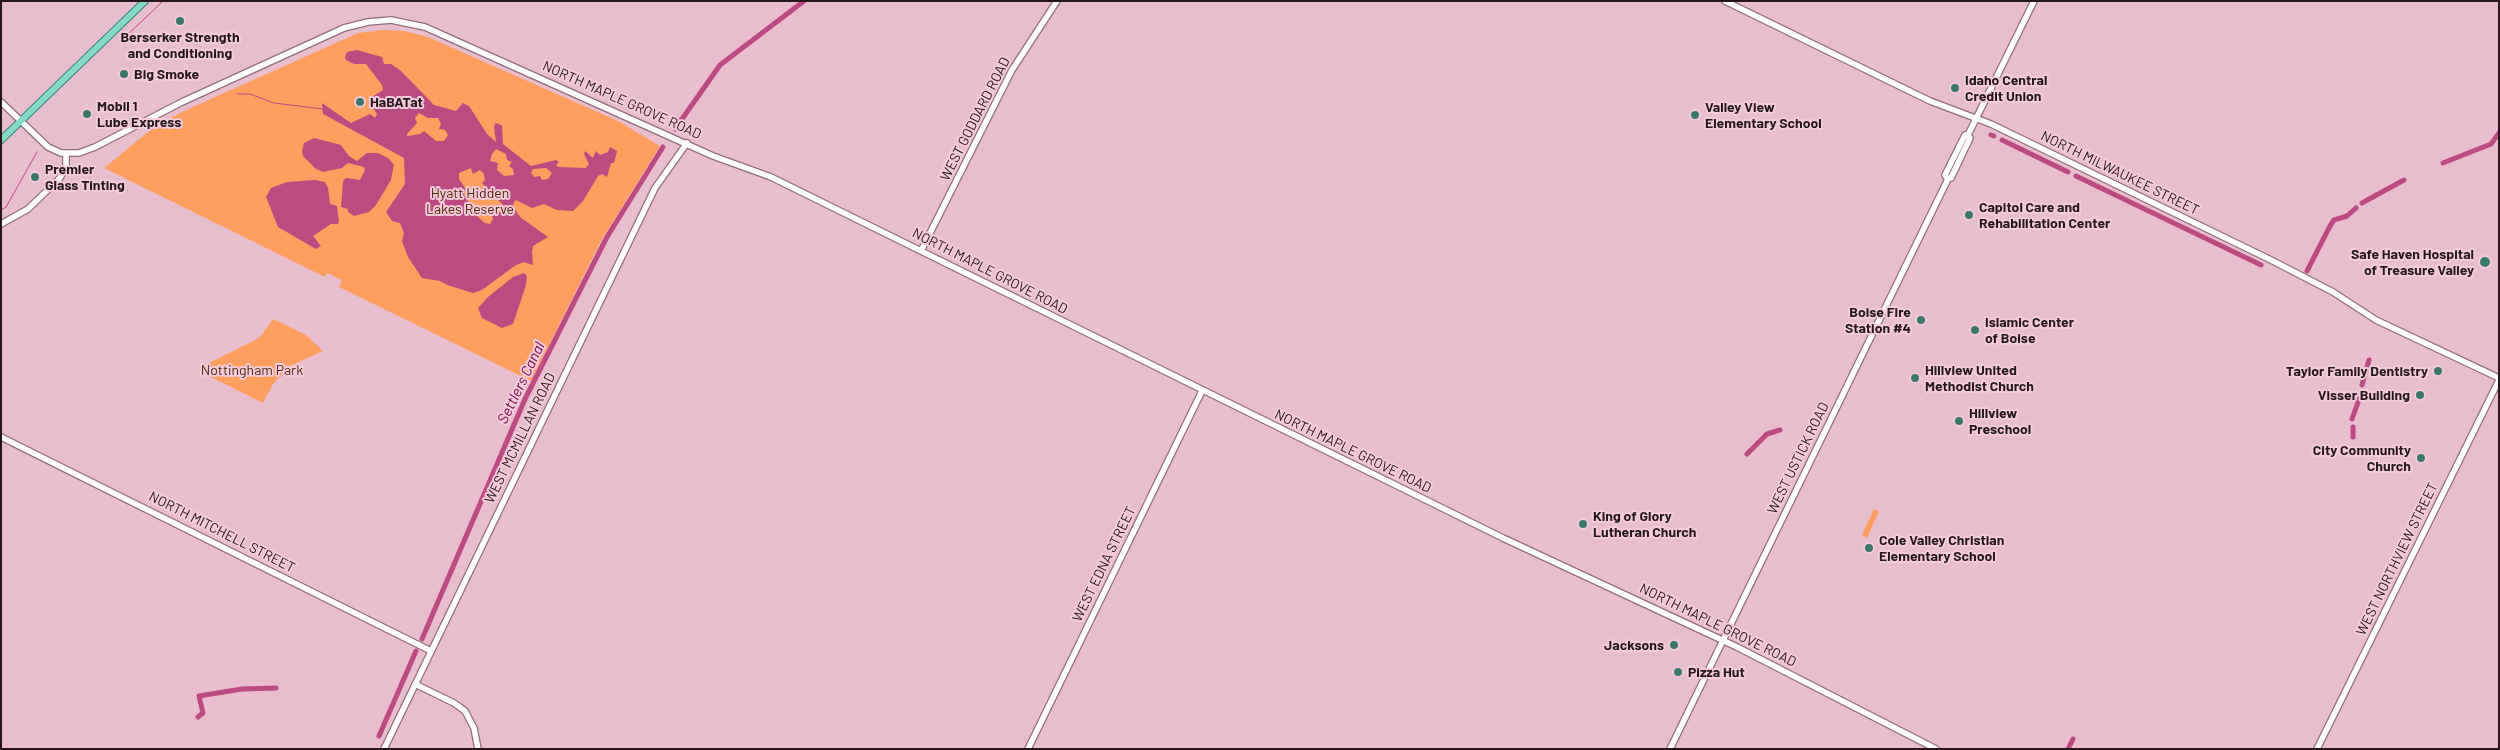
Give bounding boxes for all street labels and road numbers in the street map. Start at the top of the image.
street label: WEST GODDARD ROAD [937,54,1013,184]
street label: NORTH MAPLE GROVE ROAD [540,57,704,143]
street label: NORTH MILWAUKEE STREET [2038,127,2202,219]
street label: NORTH MAPLE GROVE ROAD [909,224,1071,318]
street label: WEST MCMILLAN ROAD [481,370,559,506]
street label: WEST USTICK ROAD [1764,399,1832,517]
street label: NORTH MAPLE GROVE ROAD [1272,406,1434,496]
street label: WEST NORTHVIEW STREET [2353,480,2441,638]
street label: NORTH MITCHELL STREET [146,488,298,576]
street label: WEST EDNA STREET [1069,504,1139,624]
street label: NORTH MAPLE GROVE ROAD [1637,580,1799,670]

